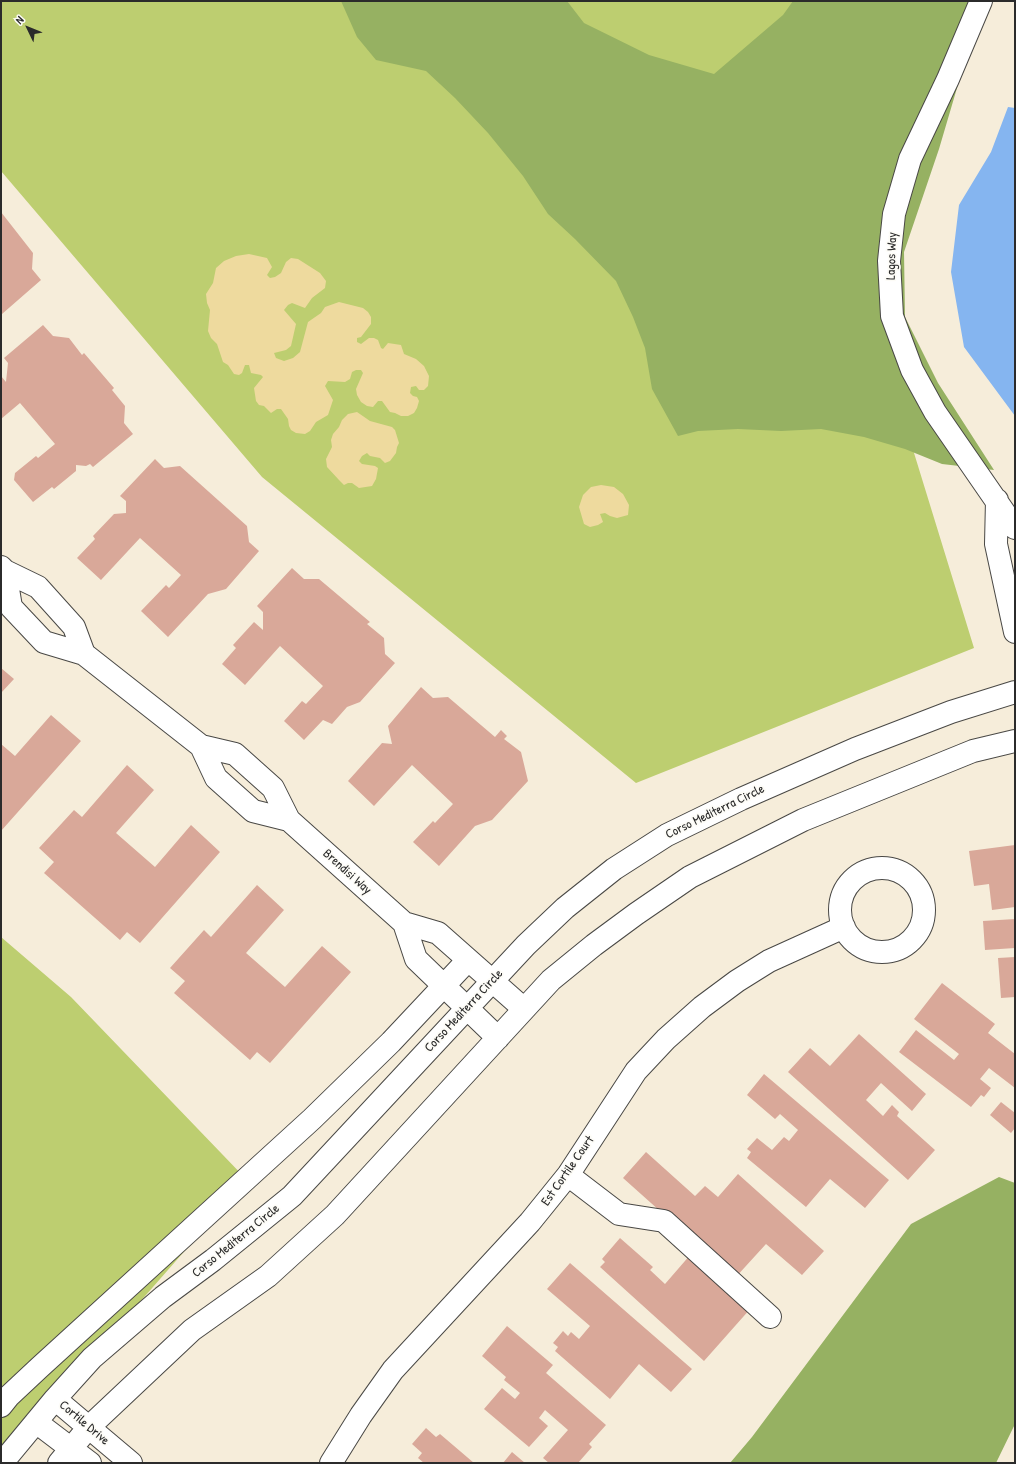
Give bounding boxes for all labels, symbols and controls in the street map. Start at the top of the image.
north arrow [8,8,48,48]
text: N [12,13,26,27]
street label: Lagos Way [883,232,901,280]
street label: Corso Mediterra Circle [663,781,767,843]
street label: Brendisi Way [319,846,375,898]
street label: Corso Mediterra Circle [421,966,507,1056]
street label: Est Cortile Court [538,1133,598,1209]
street label: Corso Mediterra Circle [189,1201,283,1281]
street label: Cortile Drive [56,1397,112,1449]

